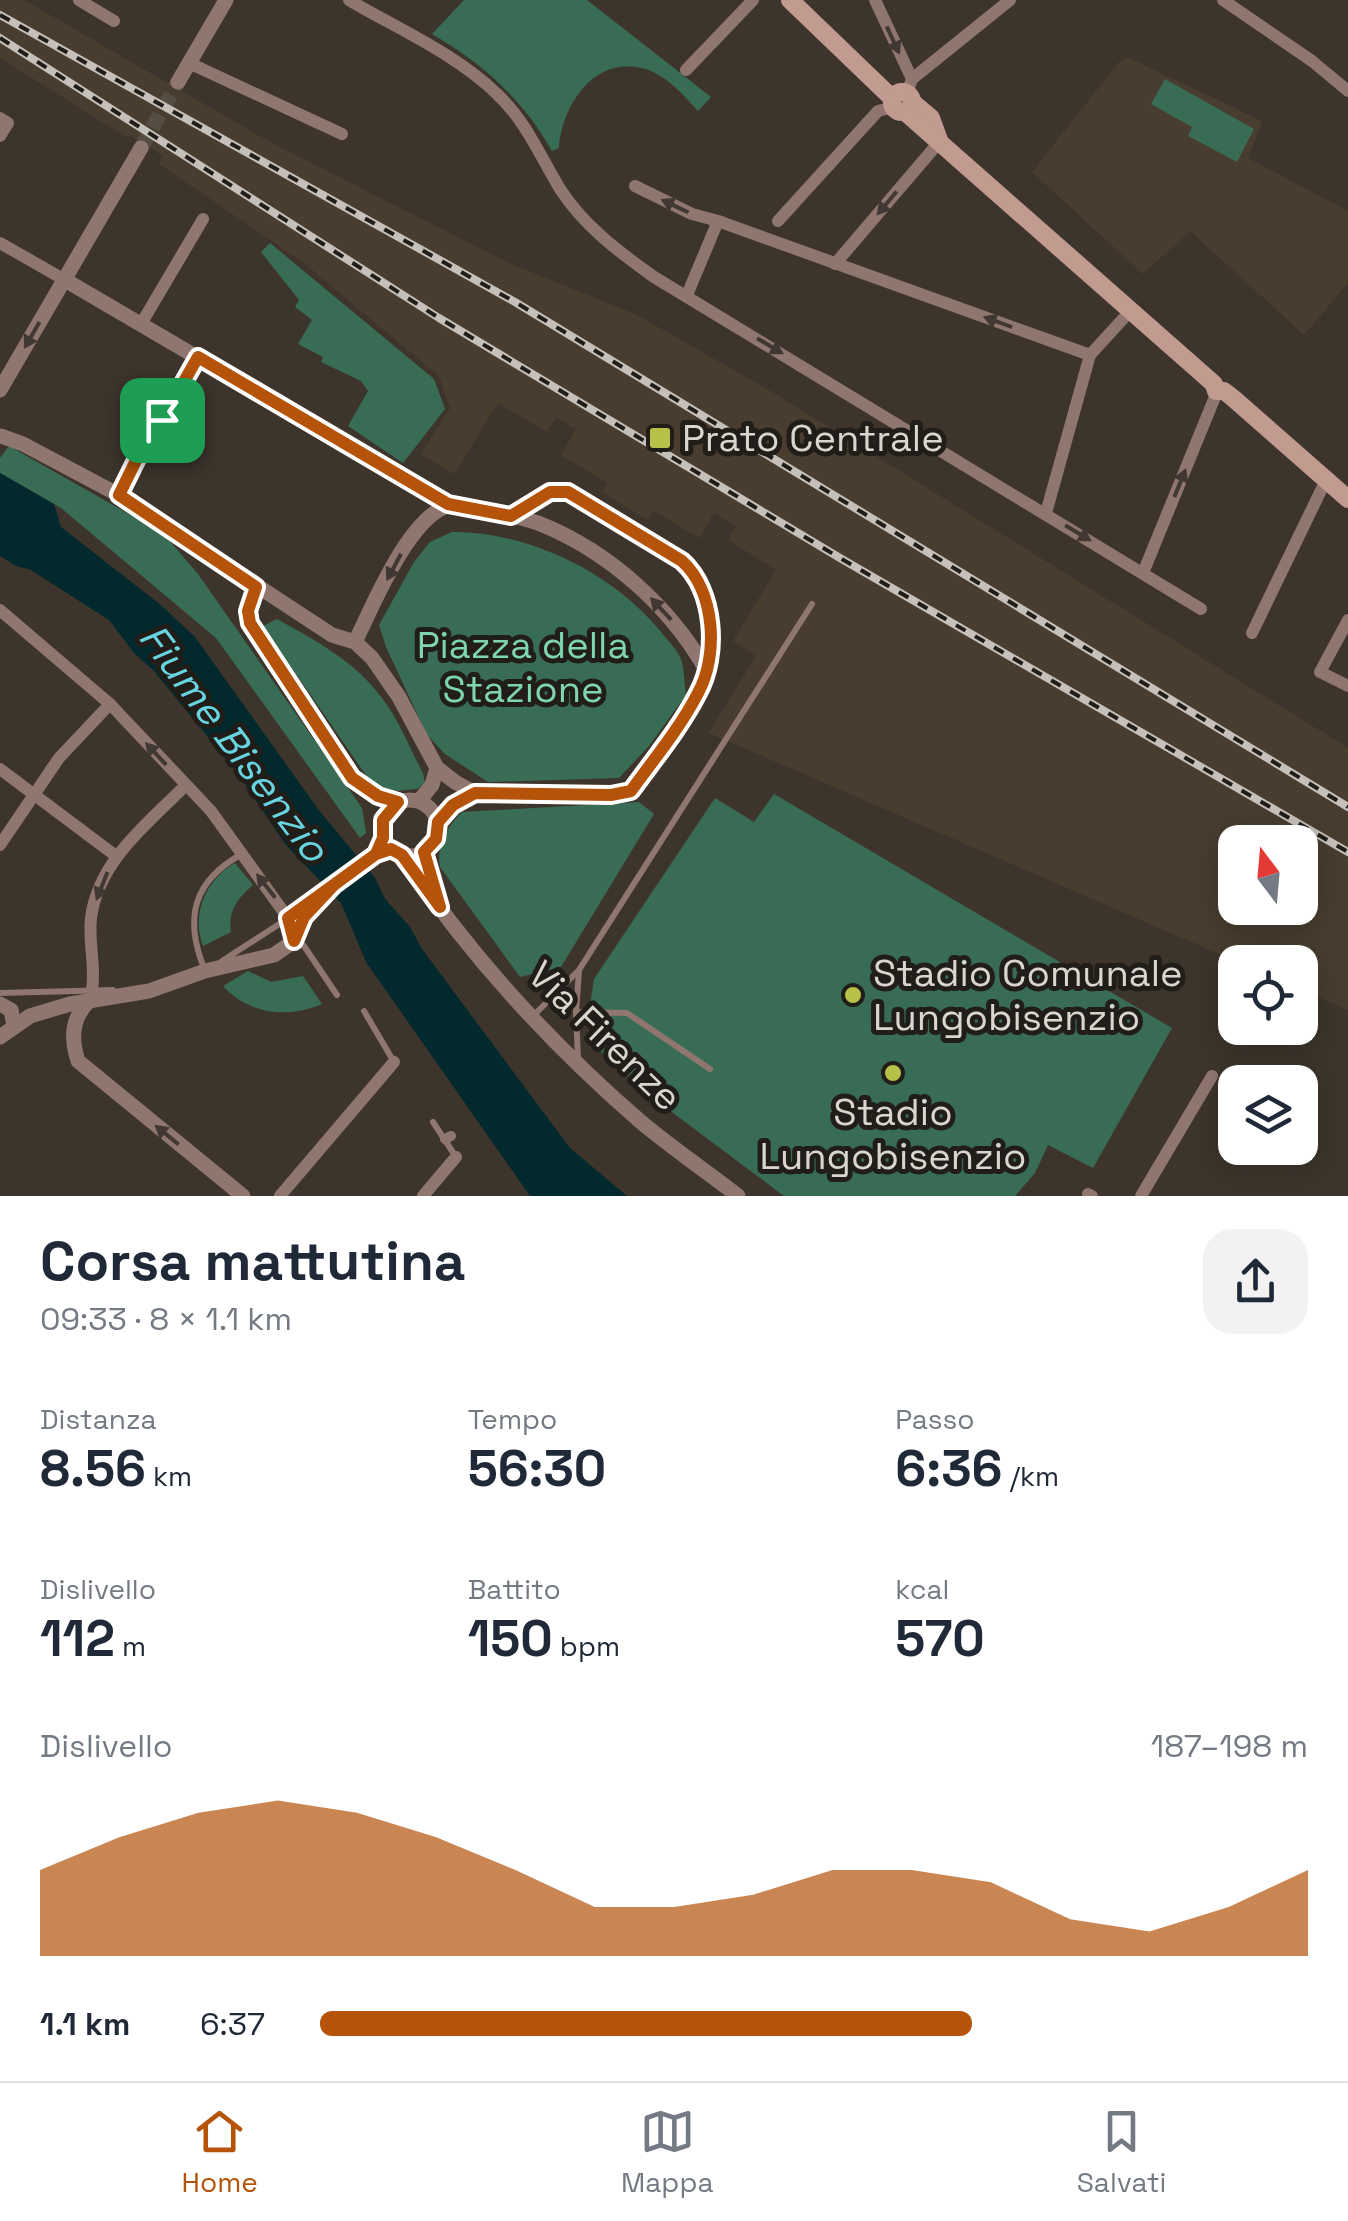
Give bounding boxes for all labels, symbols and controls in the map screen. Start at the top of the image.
one-way arrow [885,25,902,54]
one-way arrow [877,190,899,215]
one-way arrow [661,197,690,214]
one-way arrow [982,314,1012,329]
one-way arrow [24,321,41,349]
one-way arrow [756,337,784,354]
pin [120,378,205,463]
icon: arrive [135,393,190,448]
place label: Prato Centrale [682,414,944,462]
marker: Prato Centrale [647,425,673,451]
one-way arrow [1173,467,1189,497]
one-way arrow [1064,524,1092,541]
one-way arrow [386,552,403,581]
one-way arrow [650,597,673,621]
water label: Fiume Bisenzio [128,614,341,873]
park label: Piazza della Stazione [417,621,629,713]
one-way arrow [145,742,168,766]
north arrow [1218,825,1318,925]
map controls [1218,825,1318,1165]
one-way arrow [94,871,110,901]
one-way arrow [256,873,277,898]
button: locate [1218,945,1318,1045]
place label: Stadio Comunale Lungobisenzio [873,949,1183,1041]
street label: Via Firenze [518,951,692,1121]
marker: Stadio Comunale Lungobisenzio [842,984,864,1006]
marker: Stadio Lungobisenzio [882,1062,904,1084]
button: layers [1218,1065,1318,1165]
place label: Stadio Lungobisenzio [759,1088,1027,1180]
one-way arrow [155,1125,180,1146]
text: Corsa mattutina [40,1226,466,1296]
button: share [1203,1229,1308,1334]
text: 09:33 · 8 × 1.1 km [40,1299,292,1339]
text: Distanza [40,1401,157,1437]
text: Tempo [468,1401,557,1437]
text: Passo [895,1401,975,1437]
text: 8.56 [40,1437,146,1501]
text: 56:30 [468,1437,606,1501]
text: 6:36 [895,1437,1002,1501]
text: km [146,1458,192,1494]
text: /km [1002,1458,1059,1494]
text: Dislivello [40,1571,156,1607]
text: Battito [468,1571,561,1607]
text: kcal [895,1571,949,1607]
text: 112 [40,1607,115,1671]
text: 150 [468,1607,553,1671]
text: 570 [895,1607,985,1671]
text: m [115,1628,146,1664]
text: bpm [553,1628,620,1664]
text: Dislivello [40,1726,173,1766]
text: 187–198 m [1151,1726,1308,1766]
text: 1.1 km [40,2004,130,2044]
text: 6:37 [200,2004,265,2044]
tab: Home [182,2104,258,2200]
tab: Mappa [621,2104,714,2200]
tab: Salvati [1077,2104,1166,2200]

